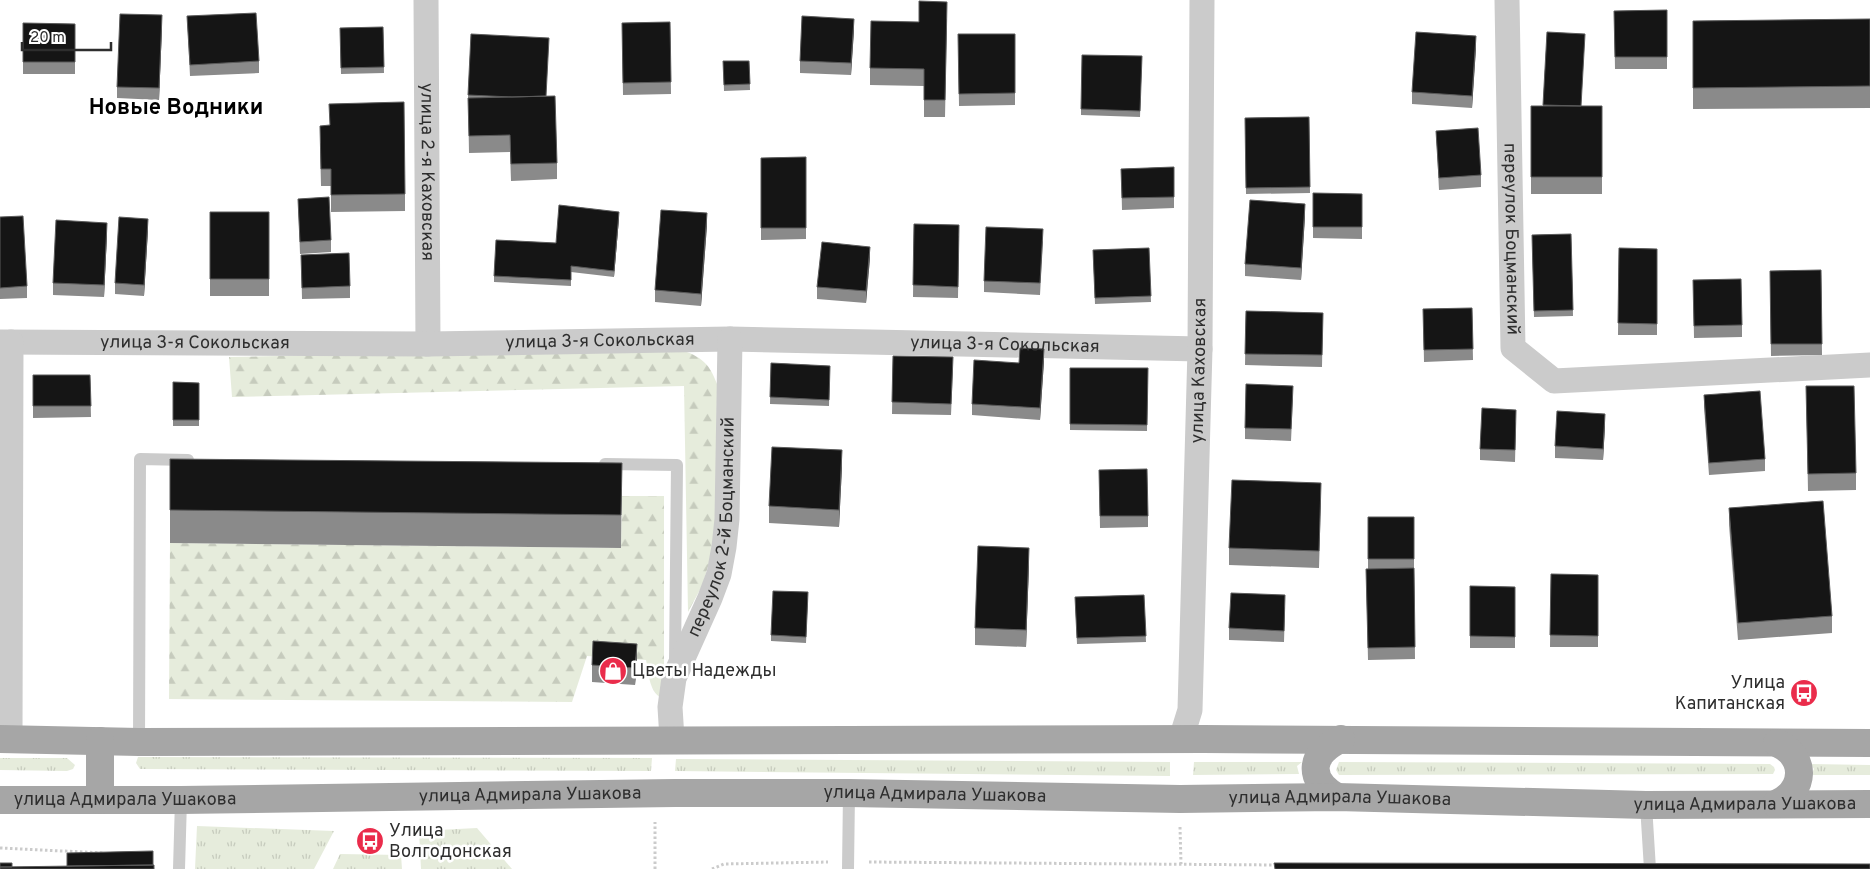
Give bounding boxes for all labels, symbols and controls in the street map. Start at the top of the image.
scale bar [22,20,111,52]
text: 20 m [30,29,65,48]
street label: улица 2-я Каховская [415,83,439,261]
district label: Новые Водники [89,95,263,122]
street label: переулок Боцманский [1498,143,1524,335]
street label: улица Каховская [1186,298,1212,444]
street label: улица 3-я Сокольская [505,328,695,354]
street label: улица 3-я Сокольская [100,331,290,355]
street label: улица 3-я Сокольская [910,331,1100,358]
street label: переулок 2-й Боцманский [682,417,740,641]
shop icon: Цветы Надежды [598,656,628,686]
place label: Цветы Надежды [632,660,776,683]
place label: Улица Капитанская [1675,672,1785,716]
bus stop icon: Улица Капитанская [1789,678,1819,708]
street label: улица Адмирала Ушакова [824,781,1047,808]
street label: улица Адмирала Ушакова [418,782,641,808]
street label: улица Адмирала Ушакова [1228,785,1452,811]
street label: улица Адмирала Ушакова [14,788,237,812]
street label: улица Адмирала Ушакова [1633,793,1856,817]
place label: Улица Волгодонская [389,820,512,864]
bus stop icon: Улица Волгодонская [355,826,385,856]

